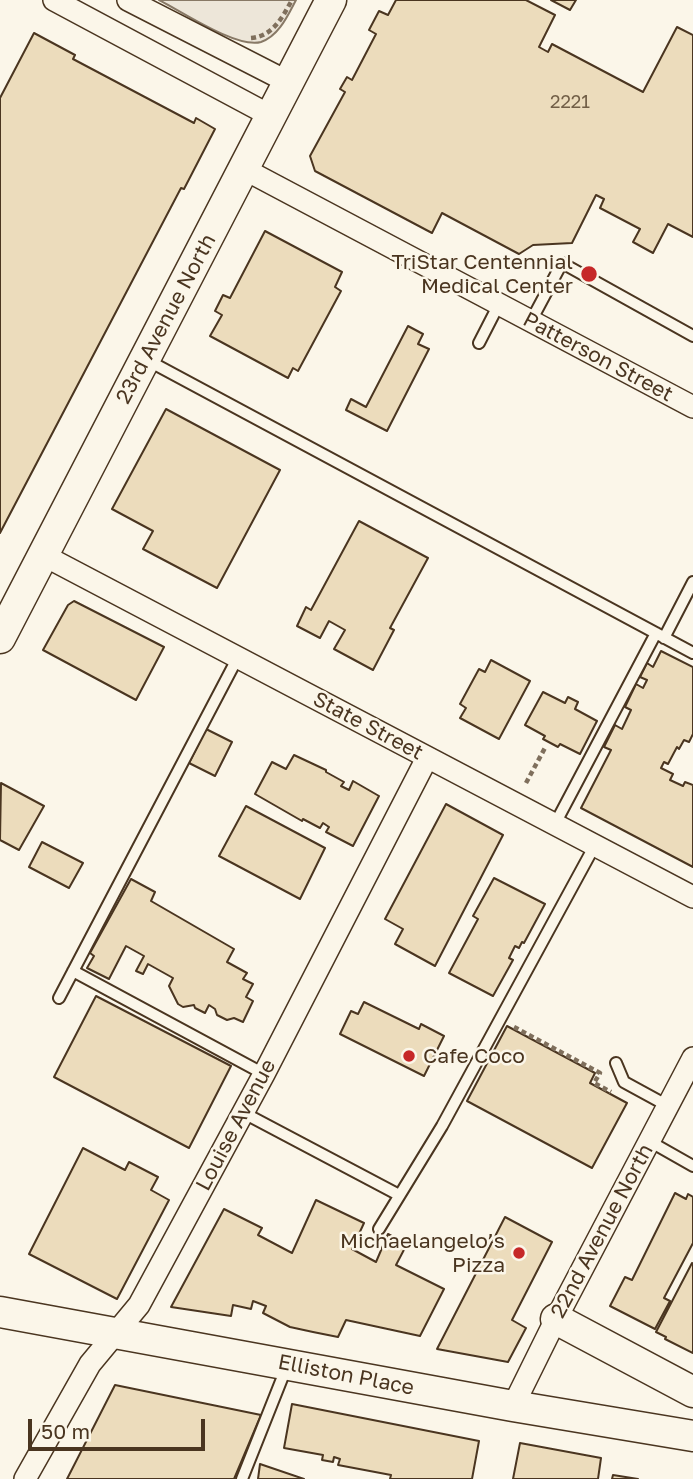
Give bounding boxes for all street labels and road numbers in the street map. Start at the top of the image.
street label: 23rd Avenue North [111,230,221,408]
street label: Patterson Street [519,307,677,407]
street label: State Street [309,686,427,766]
street label: Louise Avenue [191,1055,281,1195]
street label: 22nd Avenue North [545,1140,659,1322]
street label: Elliston Place [276,1349,416,1401]

